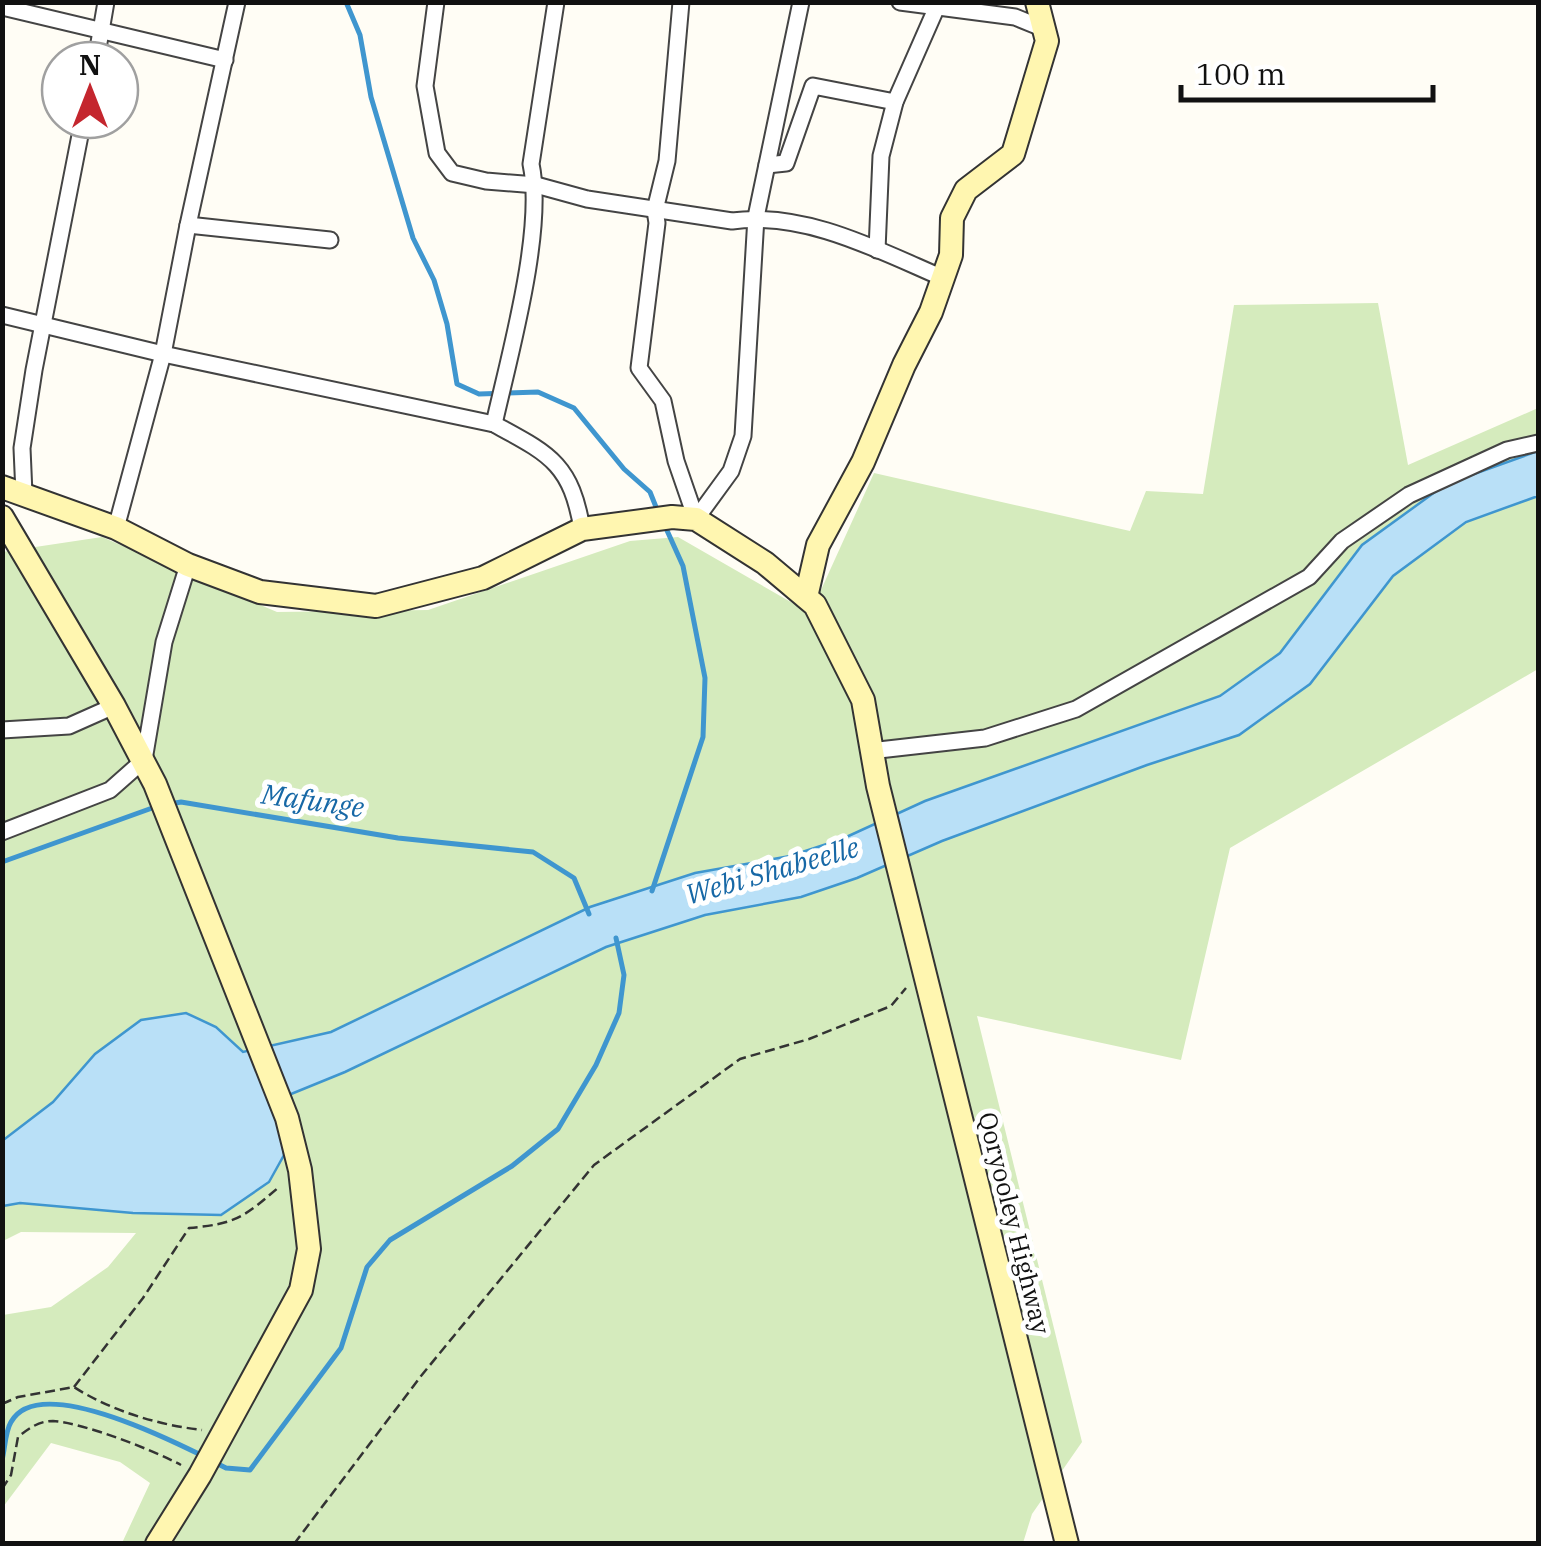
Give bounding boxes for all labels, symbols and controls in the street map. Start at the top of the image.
north arrow [40,40,140,140]
scale bar [1181,40,1434,102]
text: N [79,46,101,83]
text: 100 m [1196,54,1286,93]
water label: Mafunge [258,774,367,826]
water label: Webi Shabeelle [681,827,864,912]
street label: Qoryooley Highway [971,1109,1059,1338]

